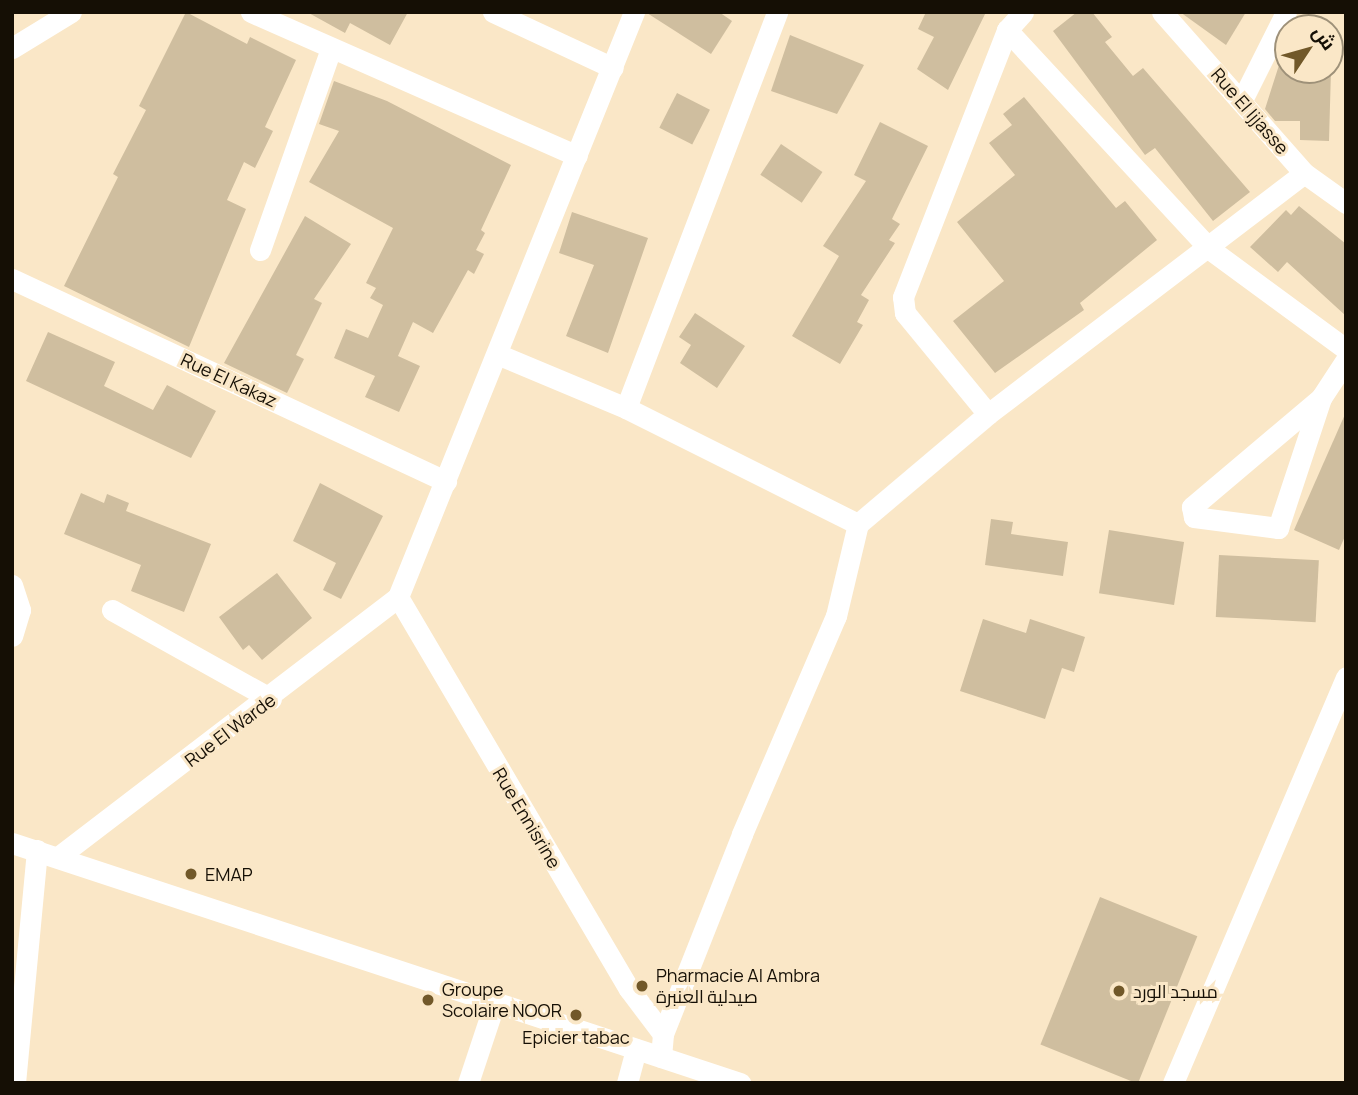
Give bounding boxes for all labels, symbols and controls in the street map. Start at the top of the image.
north arrow [1274,14,1344,84]
text: ش [1307,20,1342,55]
street label: Rue El Ijjasse [1207,64,1293,158]
street label: Rue El Kakaz [178,348,280,412]
street label: Rue El Warde [180,689,280,771]
street label: Rue Ennisrine [489,764,565,872]
place label: EMAP [205,863,253,885]
marker: EMAP [183,866,199,882]
place label: Pharmacie Al Ambra صيدلية العنبرة [656,965,820,1007]
marker: Pharmacie Al Ambra صيدلية العنبرة [634,978,650,994]
place label: Groupe Scolaire NOOR [442,979,562,1021]
place label: مسجد الورد [1133,980,1218,1002]
marker: مسجد الورد [1111,983,1127,999]
marker: Groupe Scolaire NOOR [420,992,436,1008]
marker: Epicier tabac [568,1007,584,1023]
place label: Epicier tabac [522,1026,630,1048]

